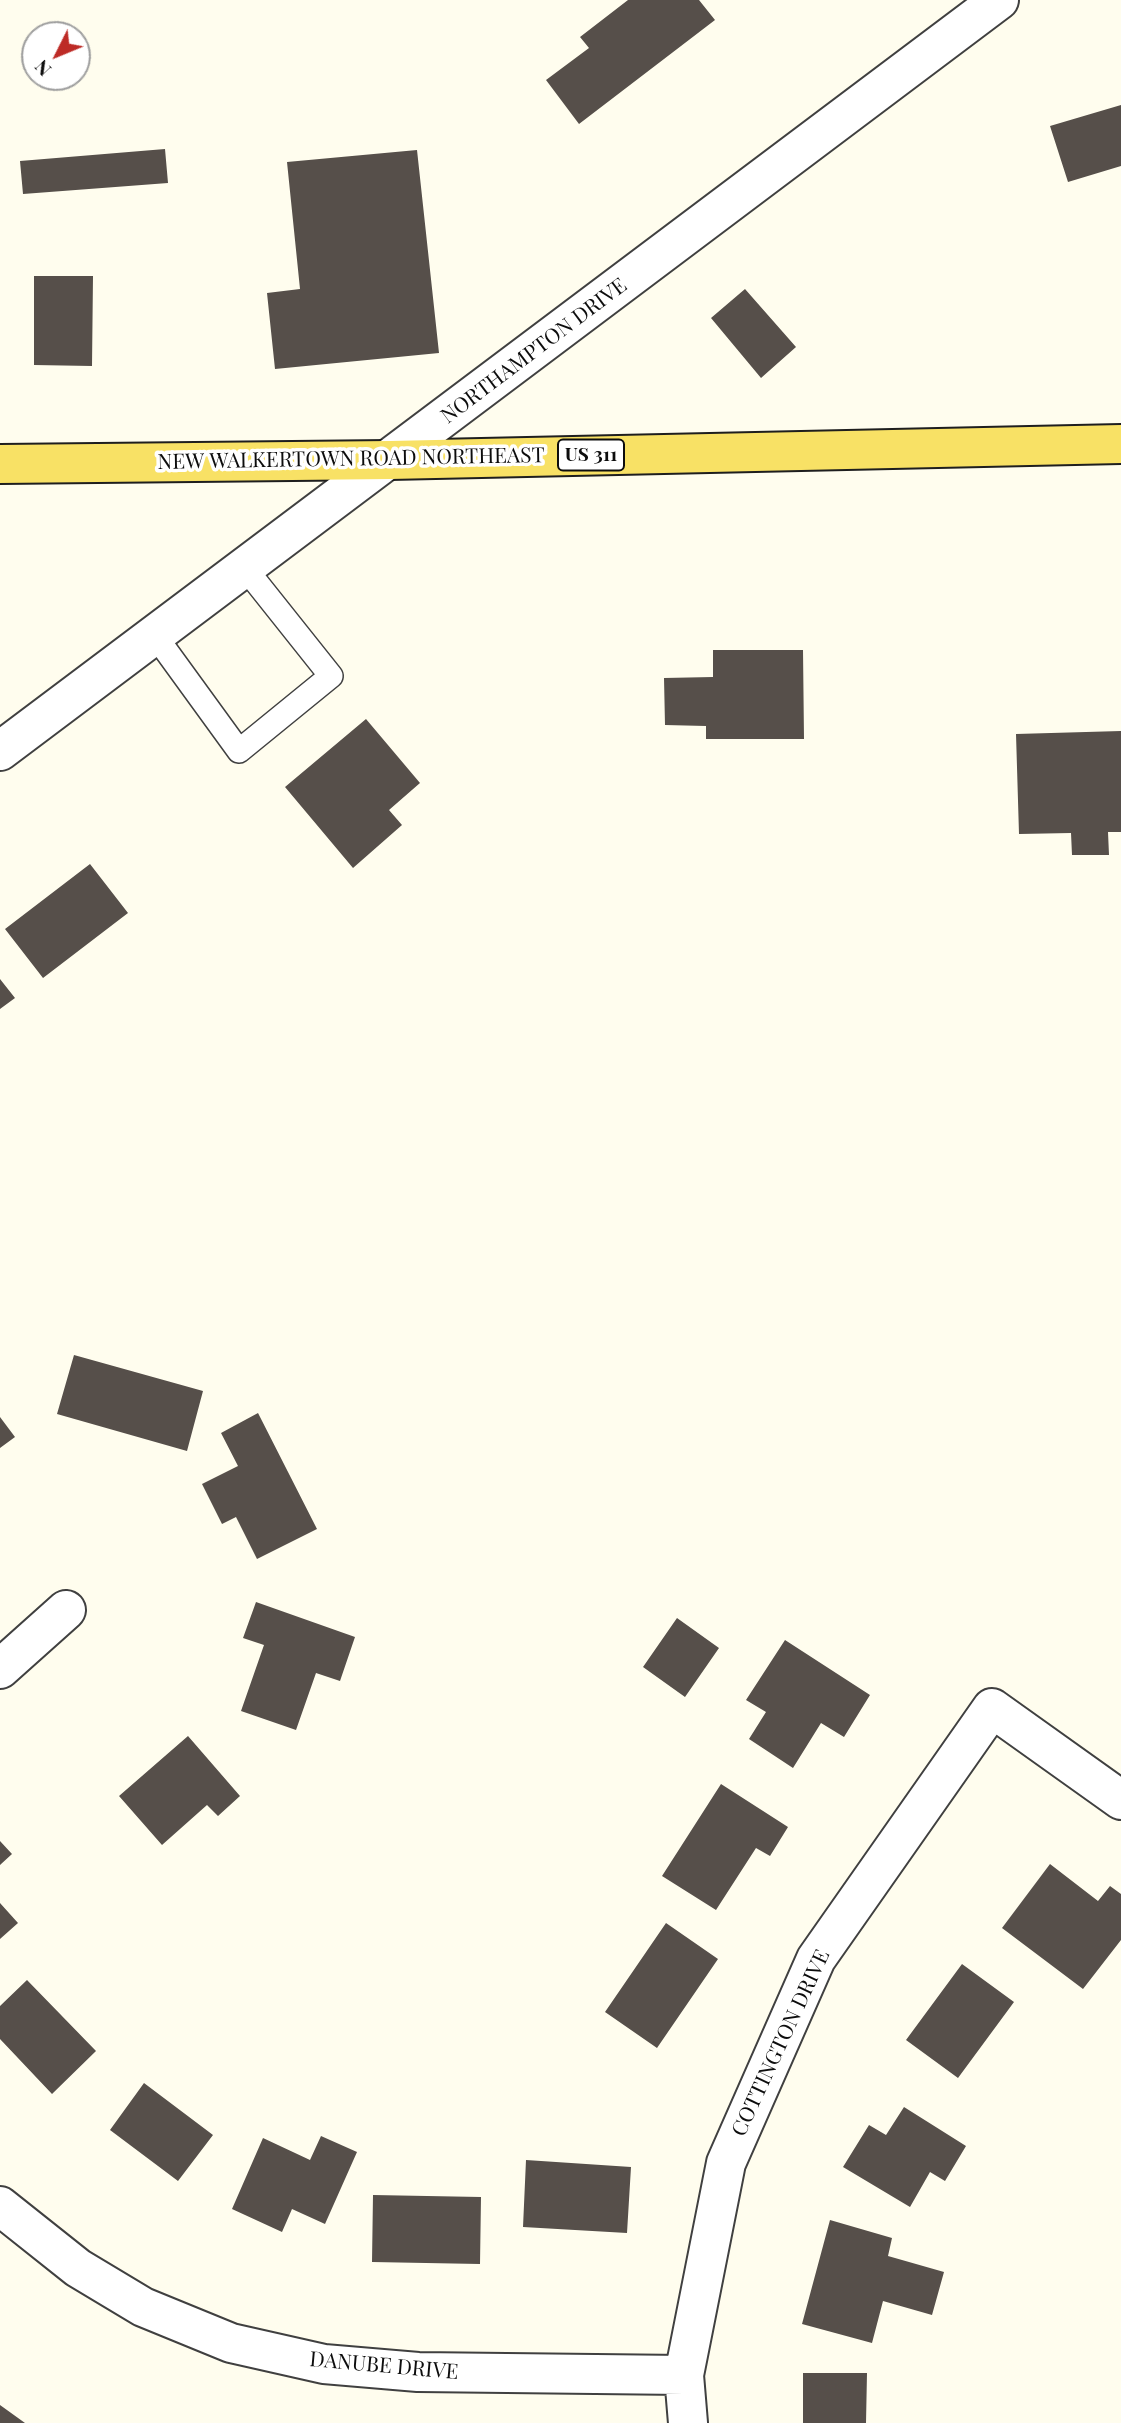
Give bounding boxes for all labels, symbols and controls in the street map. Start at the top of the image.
north arrow [21,21,91,91]
text: N [28,55,56,83]
street label: NORTHAMPTON DRIVE [436,273,632,429]
road number: US 311 [558,440,624,470]
street label: NEW WALKERTOWN ROAD NORTHEAST [157,443,545,475]
street label: COTTINGTON DRIVE [727,1946,835,2140]
street label: DANUBE DRIVE [308,2347,460,2385]

